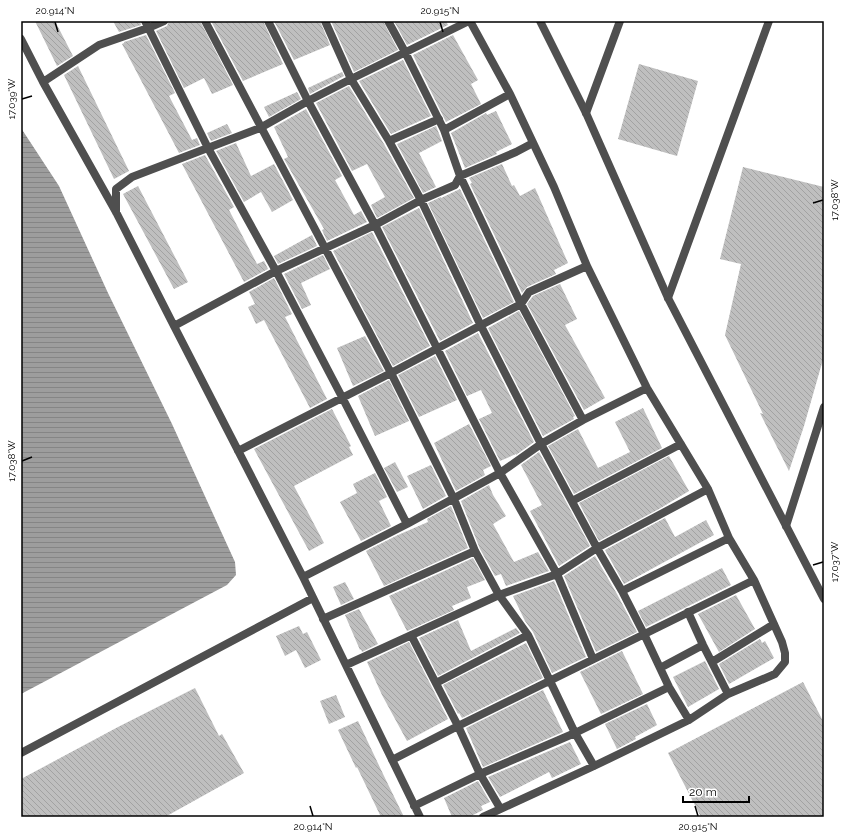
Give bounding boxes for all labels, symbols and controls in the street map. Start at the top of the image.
text: 20.914°N [35,5,75,16]
text: 20.915°N [420,5,460,16]
text: 17.039°W [6,78,17,119]
text: 17.038°W [829,179,840,221]
text: 17.038°W [6,440,17,482]
text: 17.037°W [829,541,840,582]
scale bar [683,778,749,804]
text: 20 m [689,785,717,799]
text: 20.914°N [293,821,333,832]
text: 20.915°N [678,821,718,832]

